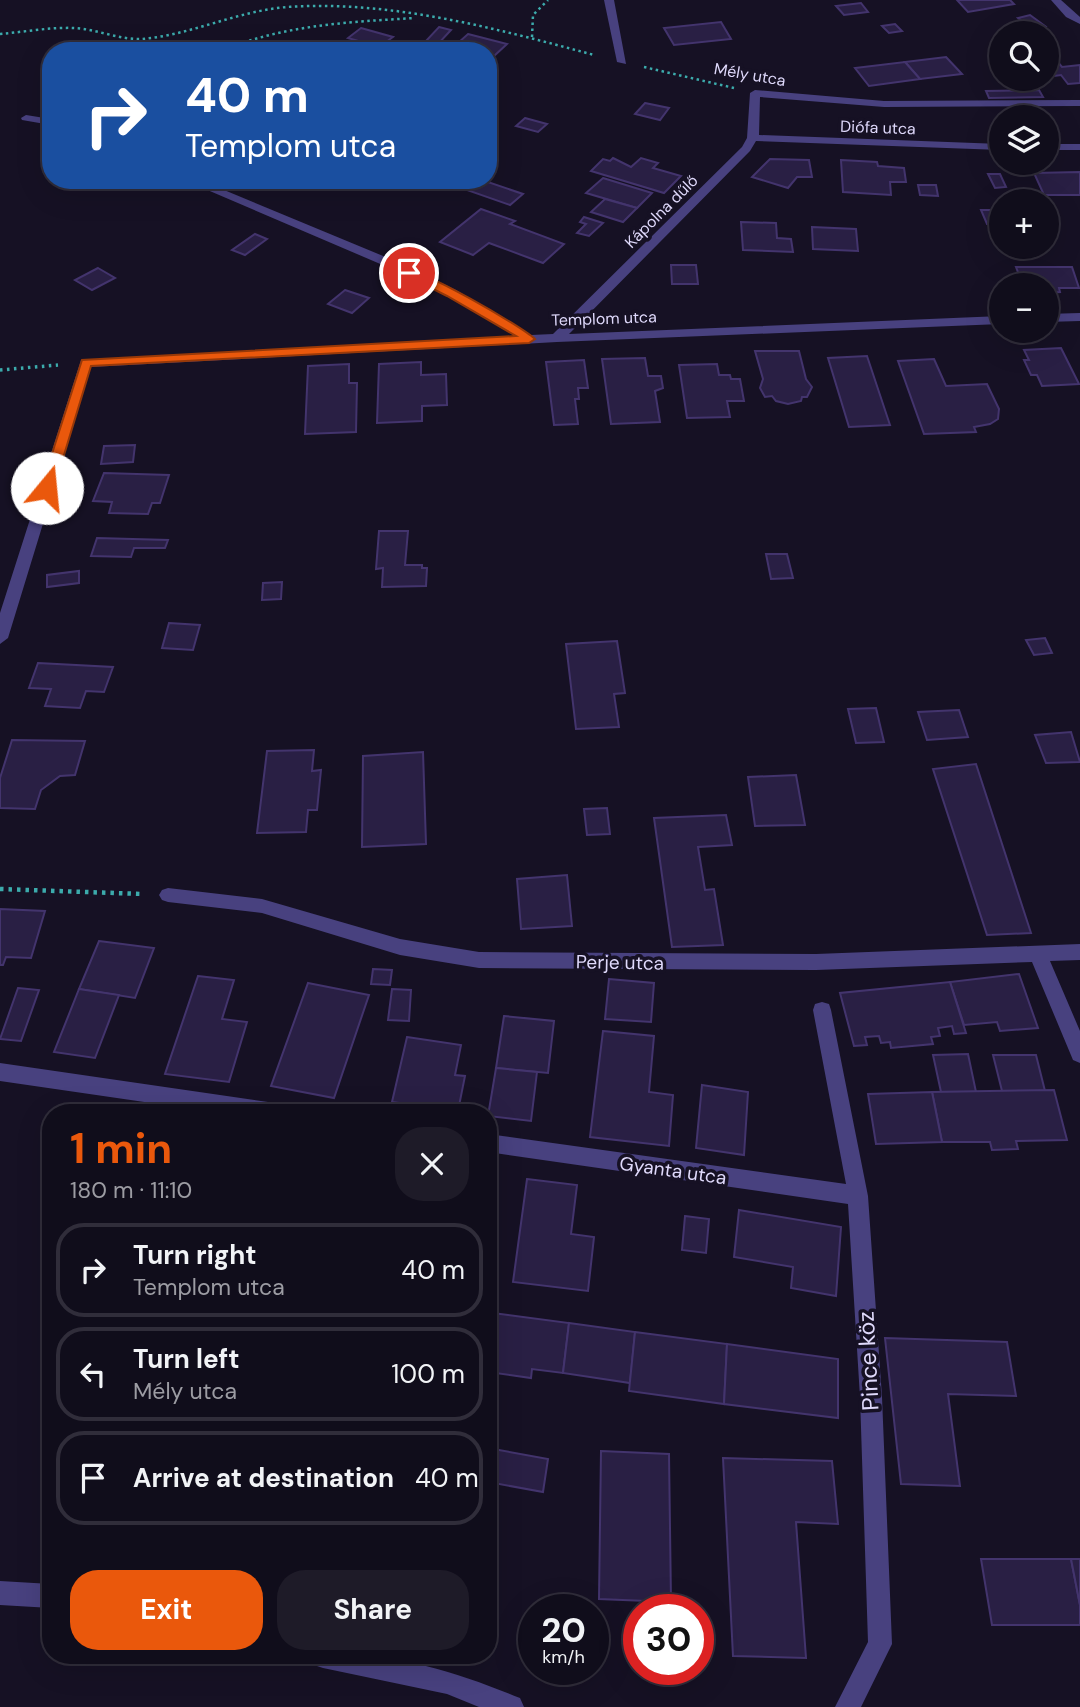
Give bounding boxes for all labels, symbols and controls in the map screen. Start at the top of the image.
map controls [989,21,1059,343]
button: search [989,21,1059,91]
street label: Mély utca [712,58,787,91]
text: 40 m [185,63,309,127]
icon: right [70,70,161,161]
button: layers [989,105,1059,175]
street label: Diófa utca [840,116,916,139]
text: Templom utca [185,125,396,167]
street label: Kápolna dűlő [620,170,702,252]
button: + [989,189,1059,259]
pin [379,243,439,303]
icon: arrive [390,254,428,292]
button: − [989,273,1059,343]
street label: Templom utca [551,306,657,331]
position arrow [10,451,84,525]
street label: Perje utca [576,949,664,976]
text: 1 min [70,1121,172,1176]
button: close [395,1127,469,1201]
street label: Gyanta utca [618,1151,728,1190]
text: 180 m · 11:10 [70,1175,192,1205]
text: Turn right [133,1238,257,1272]
icon: right [74,1251,112,1289]
text: 40 m [401,1253,465,1287]
text: Templom utca [133,1272,285,1302]
street label: Pince köz [850,1311,886,1411]
text: Turn left [133,1342,240,1376]
icon: left [74,1355,112,1393]
text: 100 m [391,1357,465,1391]
text: Mély utca [133,1376,237,1406]
icon: arrive [74,1459,112,1497]
text: Arrive at destination [133,1461,394,1495]
text: 40 m [415,1461,479,1495]
button: Exit [70,1570,263,1650]
button: Share [277,1570,469,1650]
speed limit sign: 30 [623,1594,714,1685]
text: 20 [541,1607,586,1653]
text: km/h [542,1645,585,1669]

